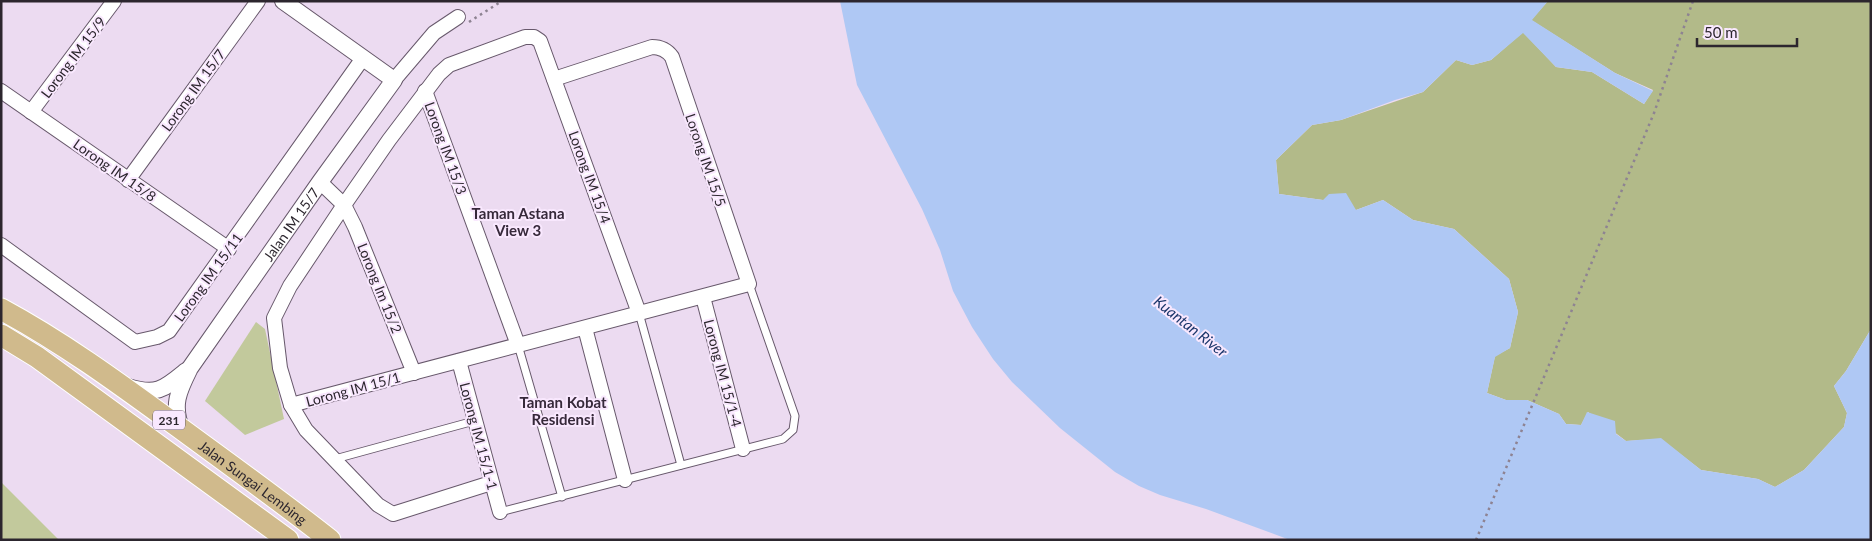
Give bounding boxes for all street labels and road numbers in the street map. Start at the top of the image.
street label: Lorong IM 15/9 [37,13,109,101]
street label: Lorong IM 15/7 [158,46,228,134]
street label: Lorong IM 15/3 [421,99,471,197]
street label: Lorong IM 15/5 [682,111,730,209]
street label: Lorong IM 15/4 [565,128,615,226]
street label: Lorong IM 15/8 [70,135,160,205]
street label: Jalan IM 15/7 [259,184,322,264]
street label: Lorong IM 15/11 [170,229,246,325]
street label: Lorong Im 15/2 [354,240,406,336]
street label: Lorong IM 15/1-4 [700,317,746,429]
street label: Lorong IM 15/1 [304,368,402,410]
street label: Lorong IM 15/1-1 [456,380,502,492]
road number: 231 [153,410,185,430]
street label: Jalan Sungai Lembing [196,436,311,528]

